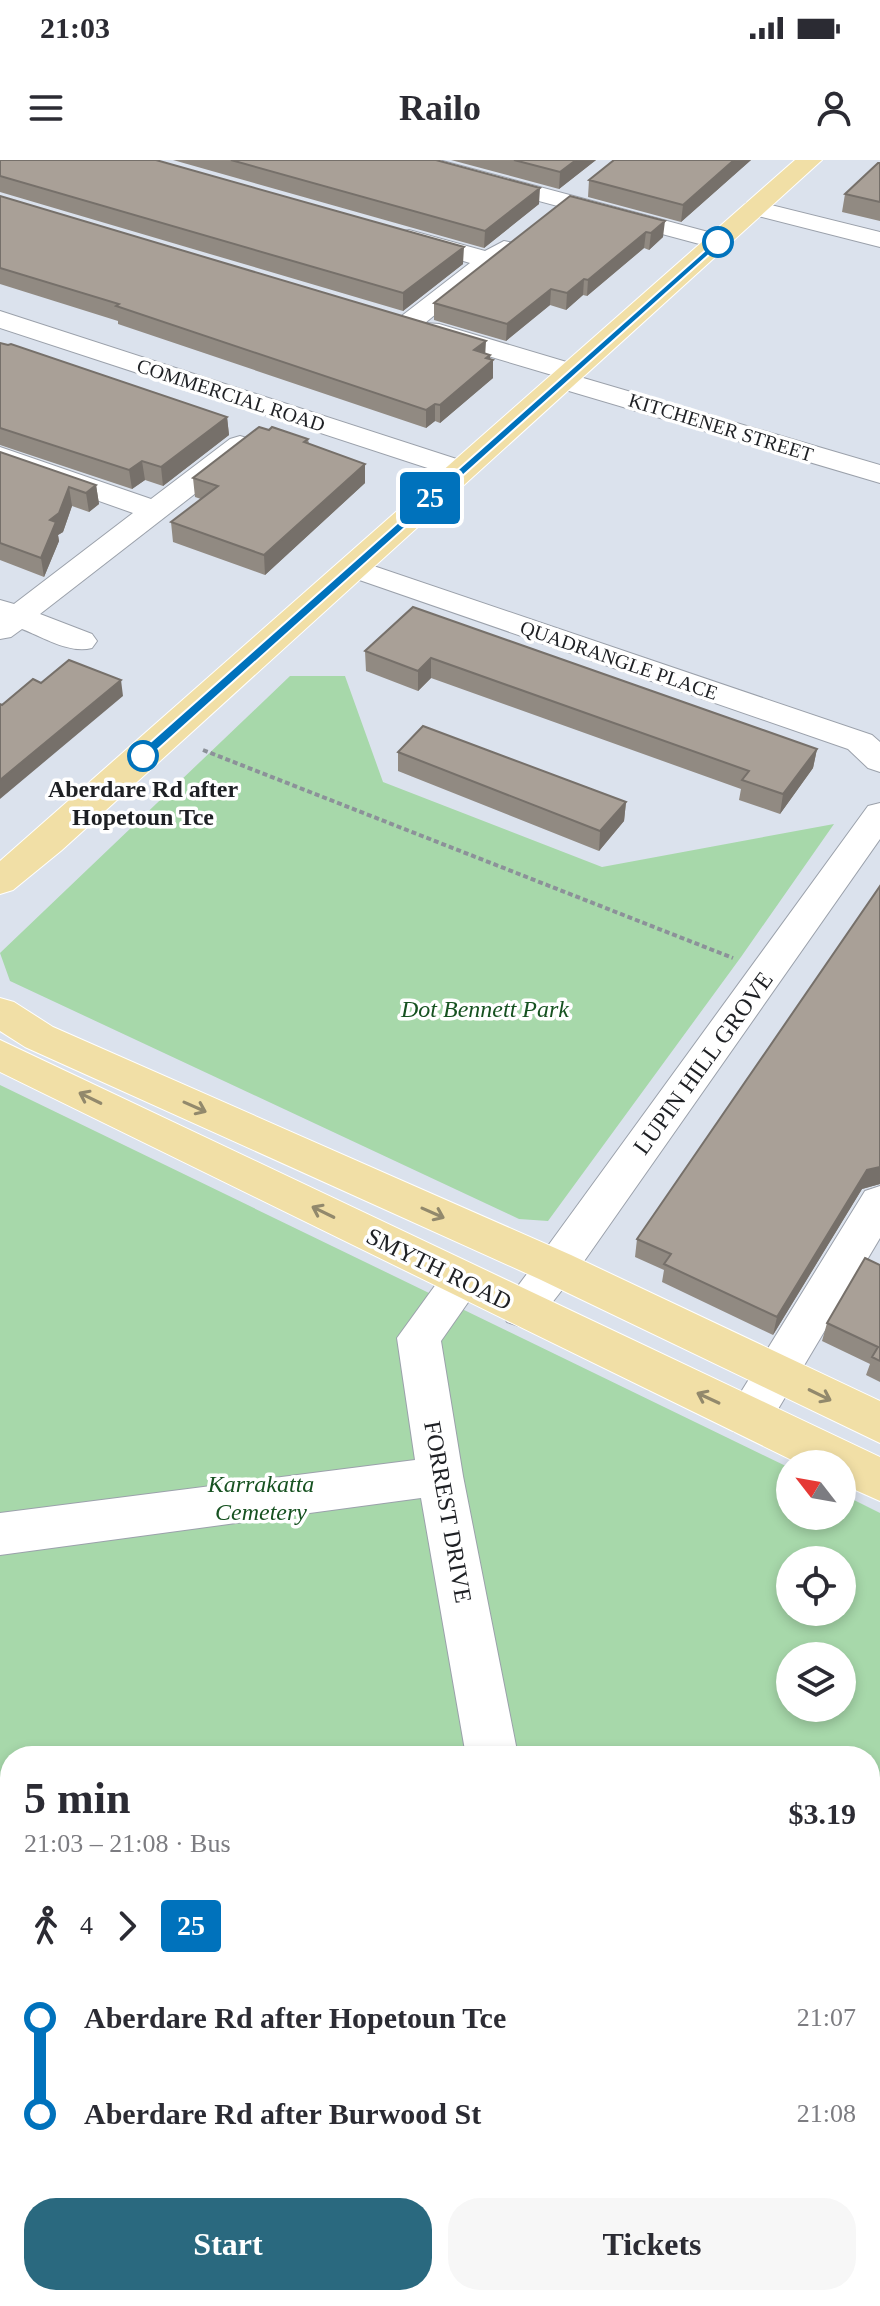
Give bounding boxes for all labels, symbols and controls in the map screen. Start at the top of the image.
text: 21:03 [40,11,110,44]
icon: menu [24,86,68,130]
icon: person [812,86,856,130]
text: Railo [399,88,481,128]
unlabelled marker [703,227,733,257]
street label: COMMERCIAL ROAD [134,354,328,436]
street label: KITCHENER STREET [626,388,816,466]
line badge: 25 [394,472,466,524]
text: 25 [416,482,444,513]
street label: QUADRANGLE PLACE [517,616,721,704]
marker: Aberdare Rd after Hopetoun Tce [128,741,158,771]
place label: Aberdare Rd after Hopetoun Tce [48,776,238,830]
street label: LUPIN HILL GROVE [628,967,778,1159]
park label: Dot Bennett Park [400,996,569,1022]
one-way arrow [78,1089,102,1105]
one-way arrow [183,1100,207,1115]
one-way arrow [311,1204,335,1219]
one-way arrow [421,1206,445,1221]
street label: SMYTH ROAD [362,1223,516,1315]
one-way arrow [808,1388,832,1403]
one-way arrow [697,1390,721,1405]
street label: FORREST DRIVE [419,1419,477,1605]
north arrow [776,1450,856,1530]
map controls [776,1450,856,1722]
park label: Karrakatta Cemetery [207,1471,314,1525]
button: locate [776,1546,856,1626]
button: layers [776,1642,856,1722]
text: 5 min [24,1774,130,1823]
text: $3.19 [789,1797,856,1830]
text: 21:03 – 21:08 · Bus [24,1829,231,1858]
icon: walk [24,1904,68,1948]
icon: forward [105,1904,149,1948]
text: 25 [177,1910,205,1941]
text: 4 [80,1911,93,1940]
text: Aberdare Rd after Hopetoun Tce [84,2001,506,2034]
text: 21:07 [797,2003,856,2032]
text: Aberdare Rd after Burwood St [84,2097,481,2130]
text: 21:08 [797,2099,856,2128]
button: Start [24,2198,432,2290]
button: Tickets [448,2198,856,2290]

